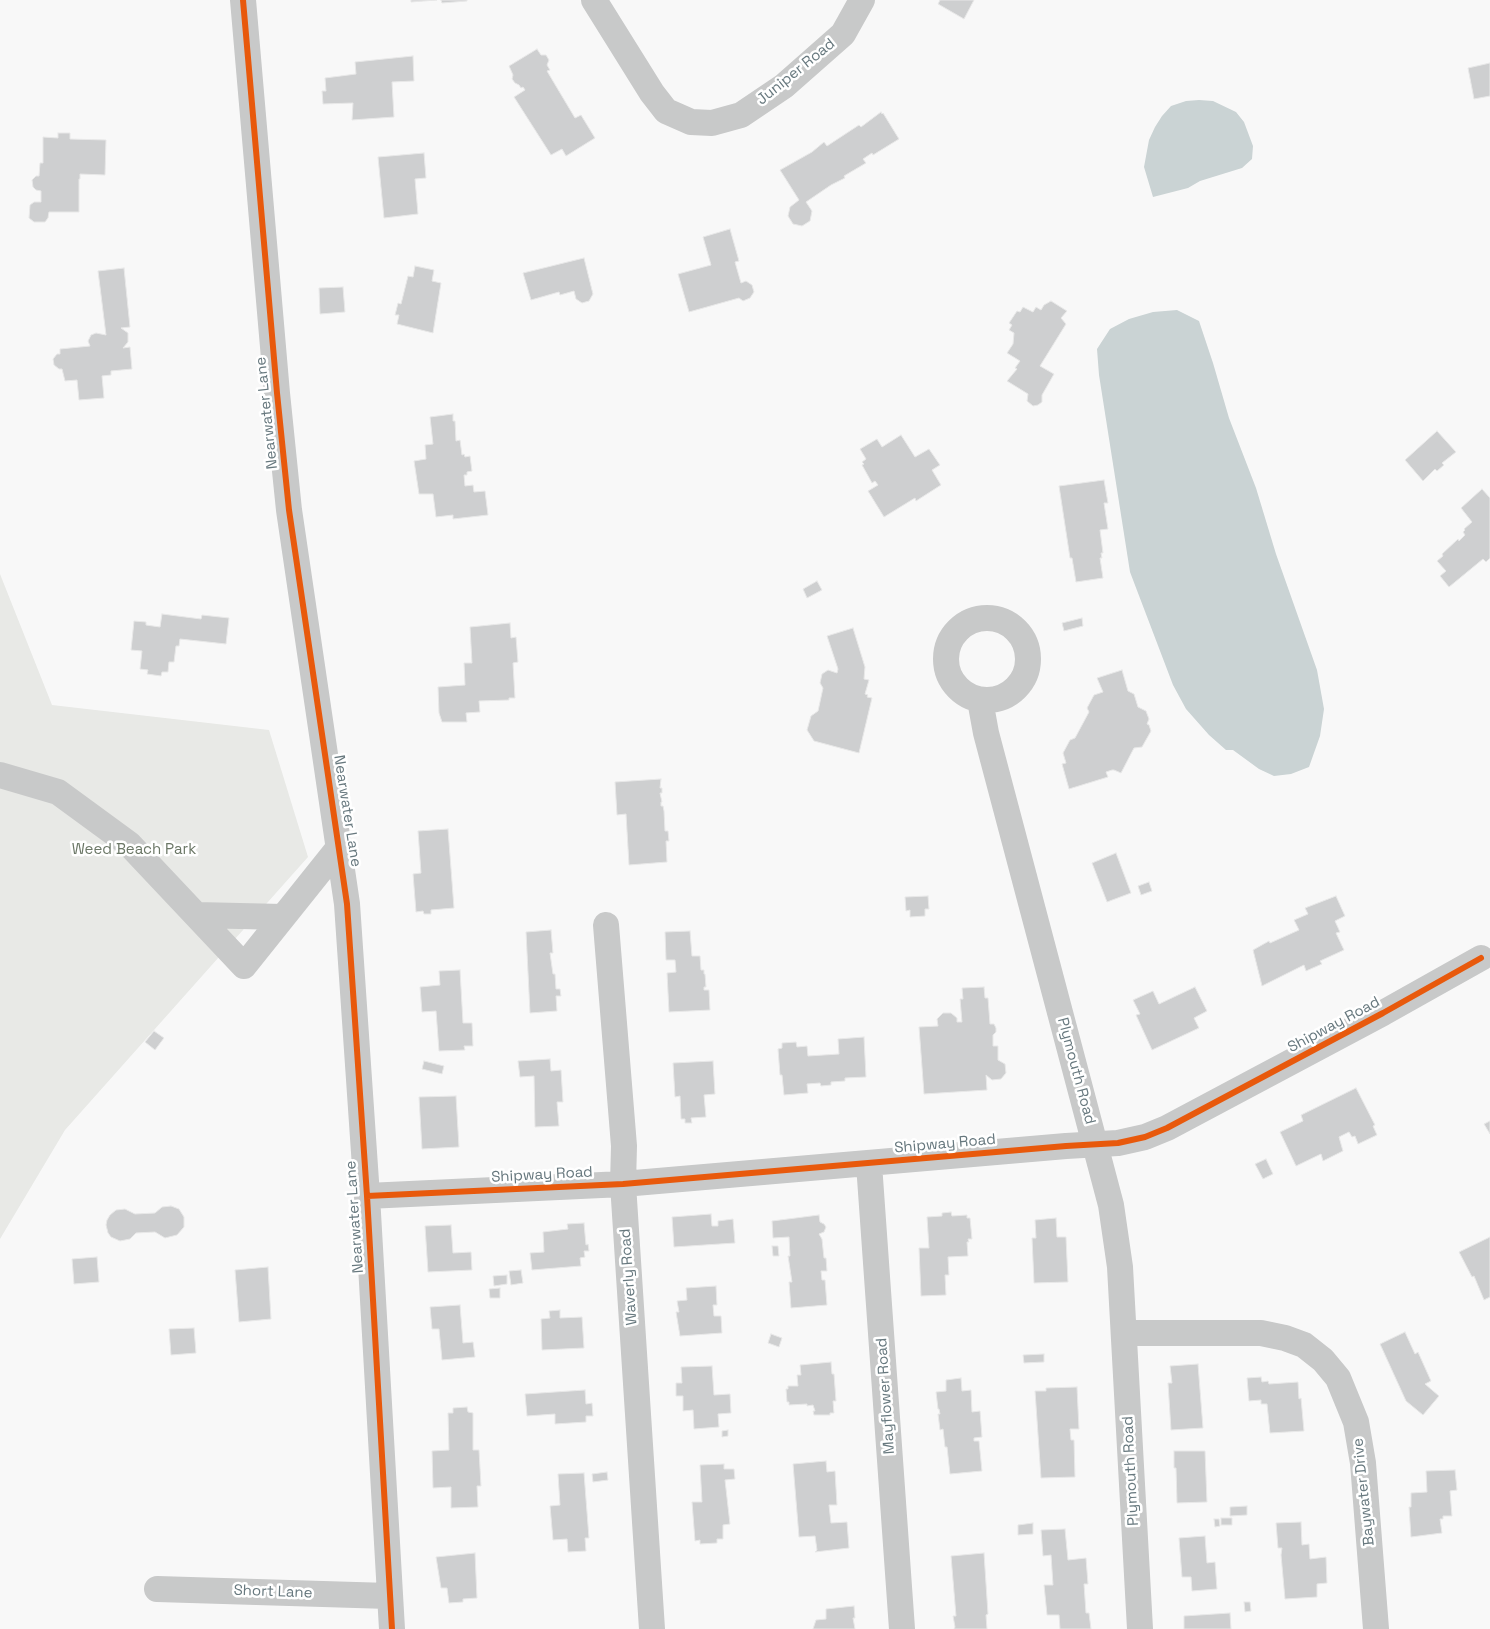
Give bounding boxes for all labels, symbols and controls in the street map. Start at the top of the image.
street label: Juniper Road [753,35,839,109]
street label: Nearwater Lane [252,356,282,470]
street label: Nearwater Lane [329,754,365,868]
park label: Weed Beach Park [72,841,196,859]
street label: Shipway Road [1285,993,1383,1057]
street label: Plymouth Road [1053,1016,1099,1126]
street label: Shipway Road [894,1131,996,1157]
street label: Nearwater Lane [342,1160,368,1274]
street label: Shipway Road [491,1163,593,1187]
street label: Waverly Road [617,1228,641,1326]
street label: Mayflower Road [873,1337,899,1455]
street label: Plymouth Road [1119,1416,1143,1526]
street label: Baywater Drive [1349,1437,1379,1547]
street label: Short Lane [233,1582,313,1602]

